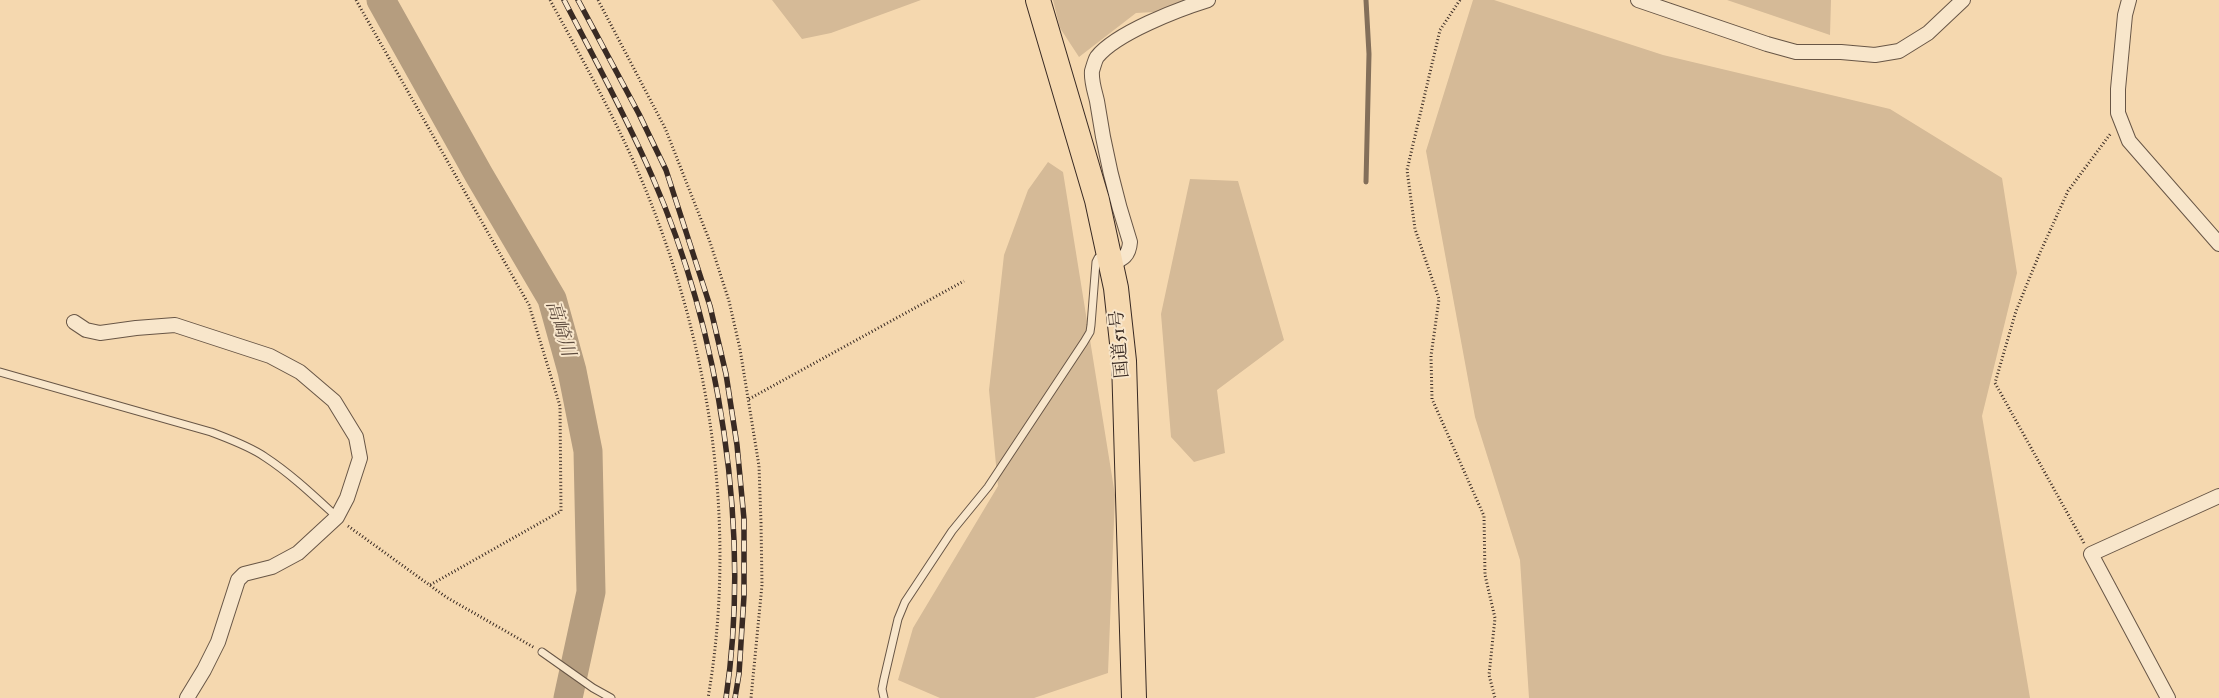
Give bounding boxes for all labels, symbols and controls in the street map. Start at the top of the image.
water label: 高崎川 [540,298,578,360]
street label: 国道51号 [1107,309,1135,379]

